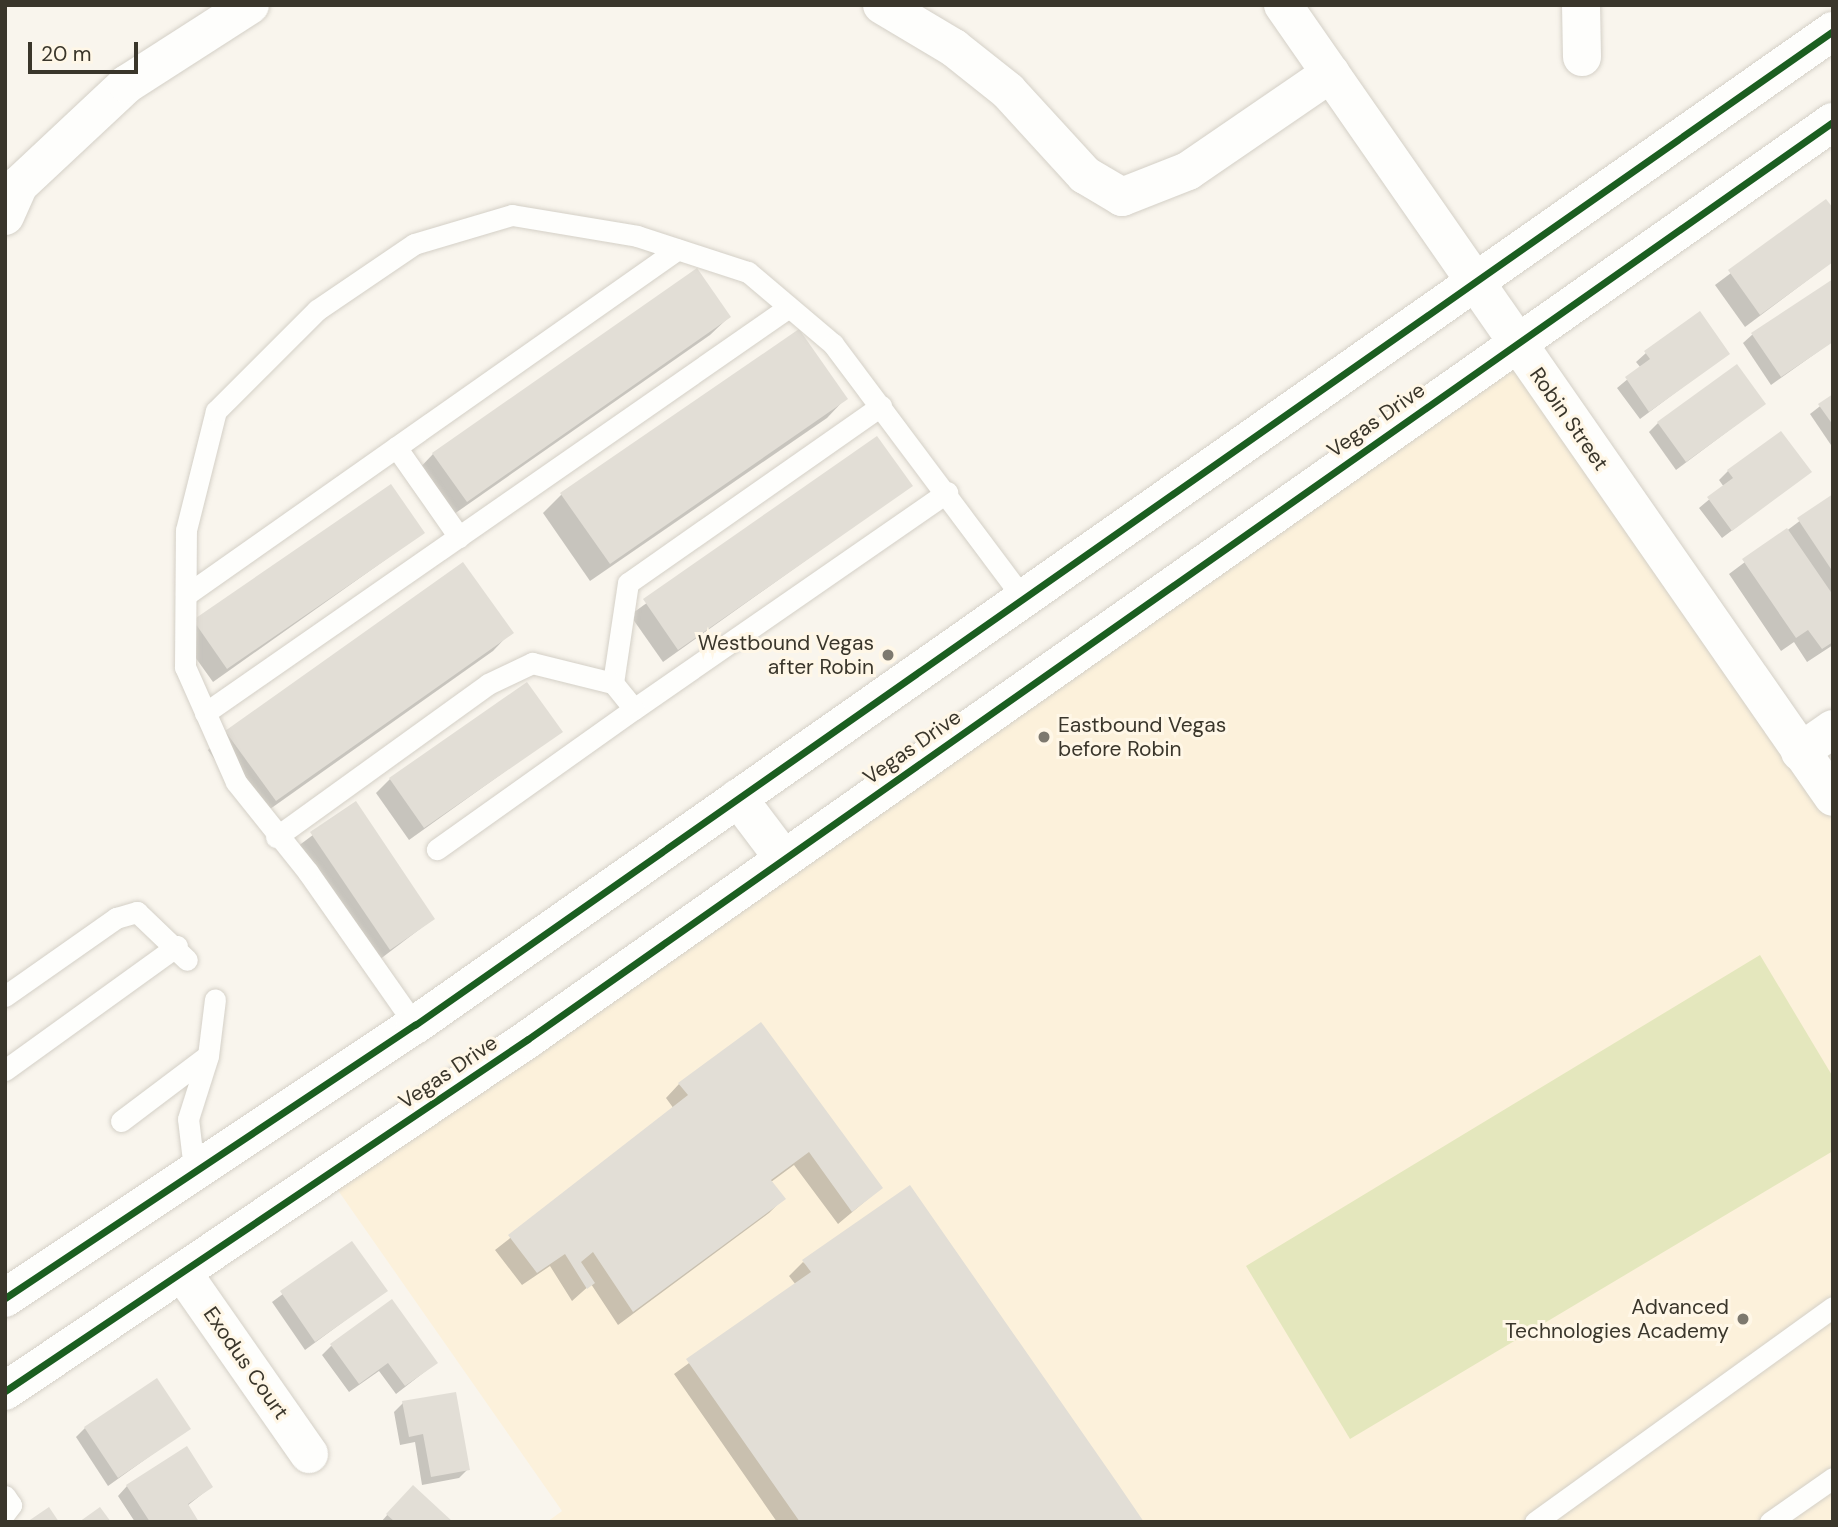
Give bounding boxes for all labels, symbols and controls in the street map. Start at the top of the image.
scale bar [32,28,142,72]
text: 20 m [41,40,92,68]
street label: Robin Street [1524,363,1614,475]
street label: Vegas Drive [1322,377,1430,463]
place label: Westbound Vegas after Robin [698,630,874,680]
marker: Westbound Vegas after Robin [880,647,896,663]
street label: Vegas Drive [858,704,966,790]
place label: Eastbound Vegas before Robin [1058,712,1226,762]
marker: Eastbound Vegas before Robin [1036,729,1052,745]
street label: Vegas Drive [394,1030,502,1114]
place label: Advanced Technologies Academy [1505,1294,1729,1344]
street label: Exodus Court [198,1302,294,1424]
marker: Advanced Technologies Academy [1735,1311,1751,1327]

